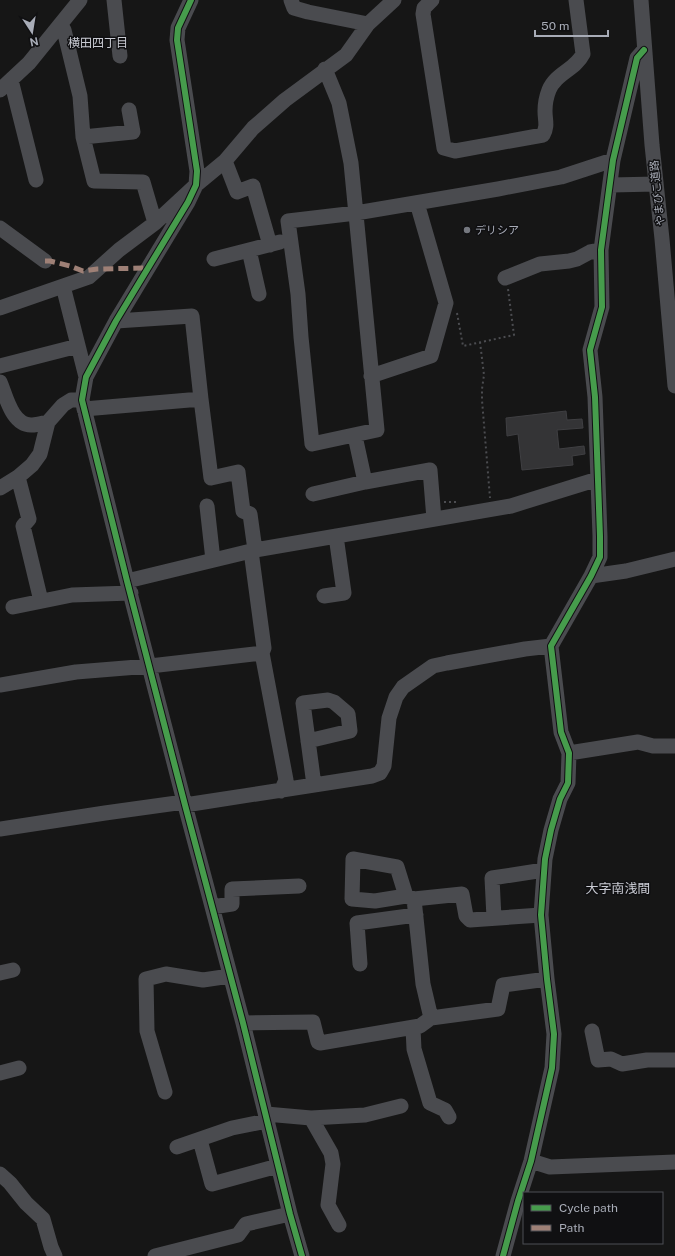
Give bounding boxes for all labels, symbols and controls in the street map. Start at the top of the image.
north arrow [12,12,52,52]
scale bar [535,12,608,38]
text: 50 m [541,19,569,33]
text: N [29,35,40,49]
district label: 横田四丁目 [68,36,128,50]
street label: やまびこ道路 [648,160,666,226]
place label: デリシア [475,224,519,236]
marker: デリシア [462,225,472,235]
district label: 大字南浅間 [585,881,651,896]
legend [523,1192,663,1244]
text: Cycle path [559,1201,618,1215]
text: Path [559,1221,585,1235]

